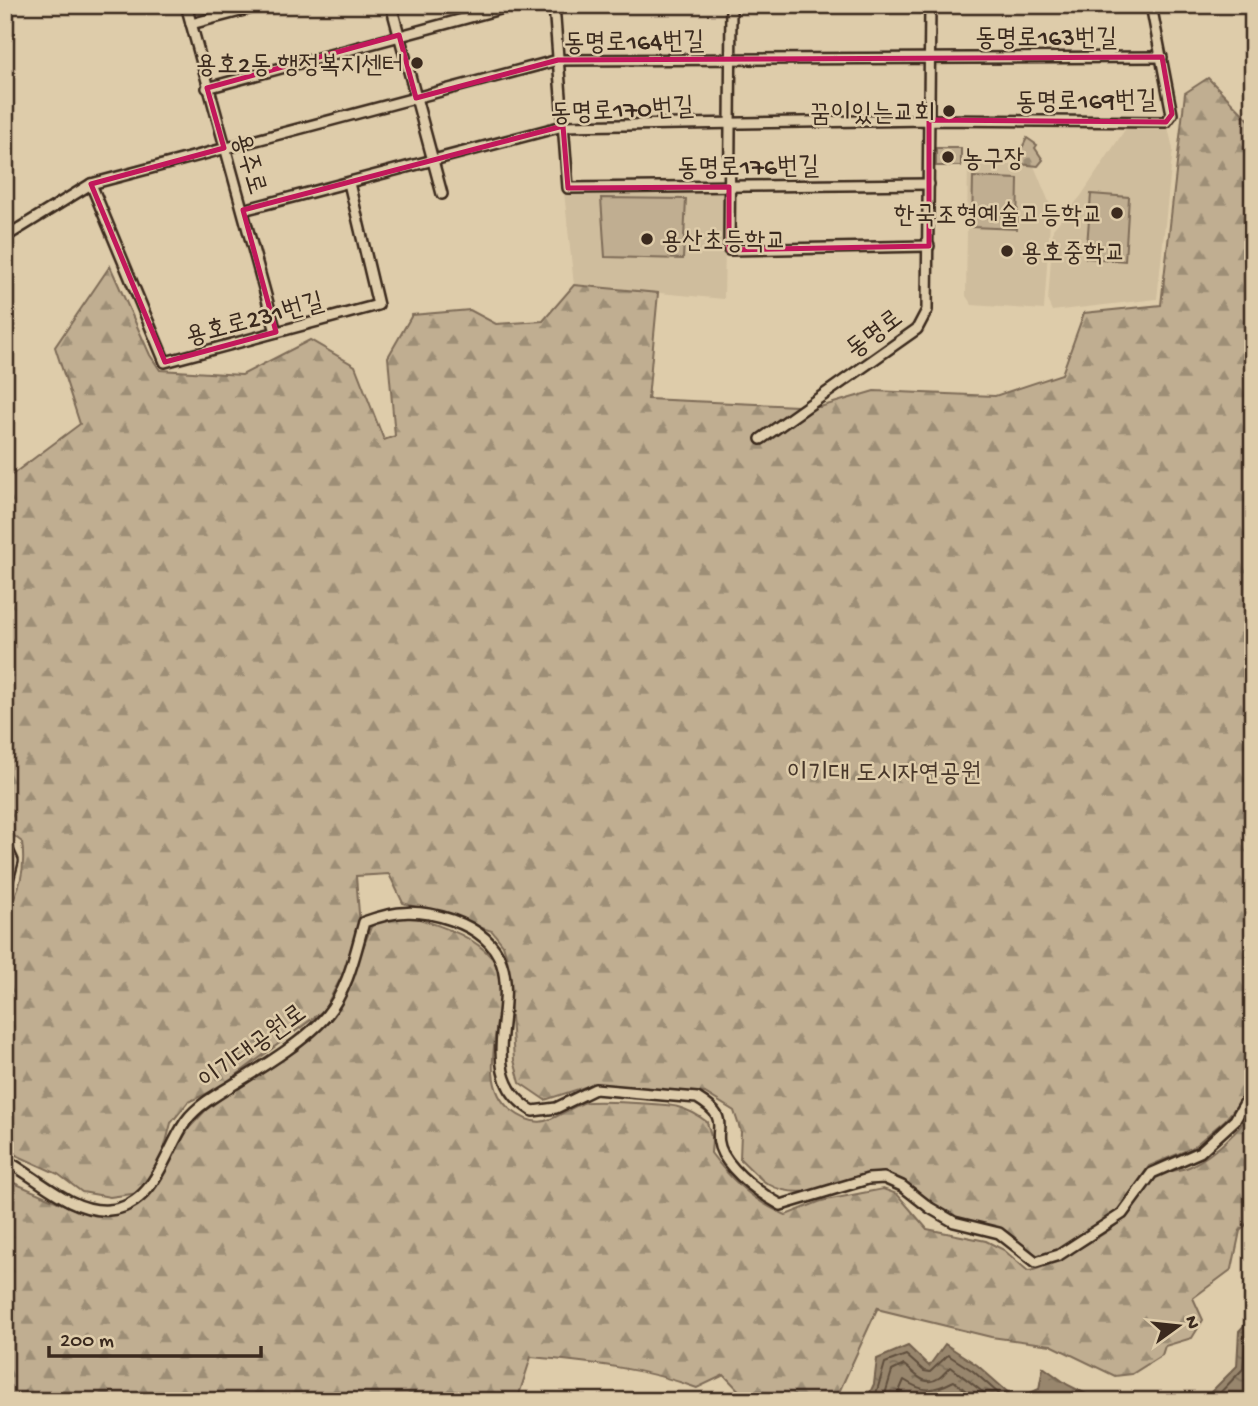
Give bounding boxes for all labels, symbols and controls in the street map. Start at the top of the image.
street label: 동명로163번길 [975,25,1117,56]
street label: 동명로164번길 [564,28,705,61]
place label: 용호2동 행정복지센터 [196,52,403,83]
marker: 용호2동 행정복지센터 [409,55,425,71]
street label: 동명로169번길 [1015,87,1157,120]
street label: 동명로170번길 [550,93,695,132]
place label: 꿈이있는교회 [809,100,935,131]
marker: 꿈이있는교회 [941,103,957,119]
street label: 용주로 [223,130,271,199]
place label: 농구장 [962,146,1025,177]
marker: 농구장 [940,149,956,165]
street label: 동명로176번길 [677,153,819,186]
place label: 한국조형예술고등학교 [894,201,1103,233]
marker: 한국조형예술고등학교 [1109,205,1125,221]
place label: 용산초등학교 [661,228,787,259]
marker: 용산초등학교 [639,231,655,247]
place label: 용호중학교 [1021,240,1126,271]
marker: 용호중학교 [999,243,1015,259]
street label: 용호로231번길 [183,288,328,355]
street label: 동명로 [841,304,910,367]
park label: 이기대 도시자연공원 [787,760,981,791]
street label: 이기대공원로 [194,999,314,1098]
north arrow [1142,1290,1212,1360]
text: N [1178,1314,1204,1331]
scale bar [49,1315,261,1359]
text: 200 m [60,1330,114,1355]

